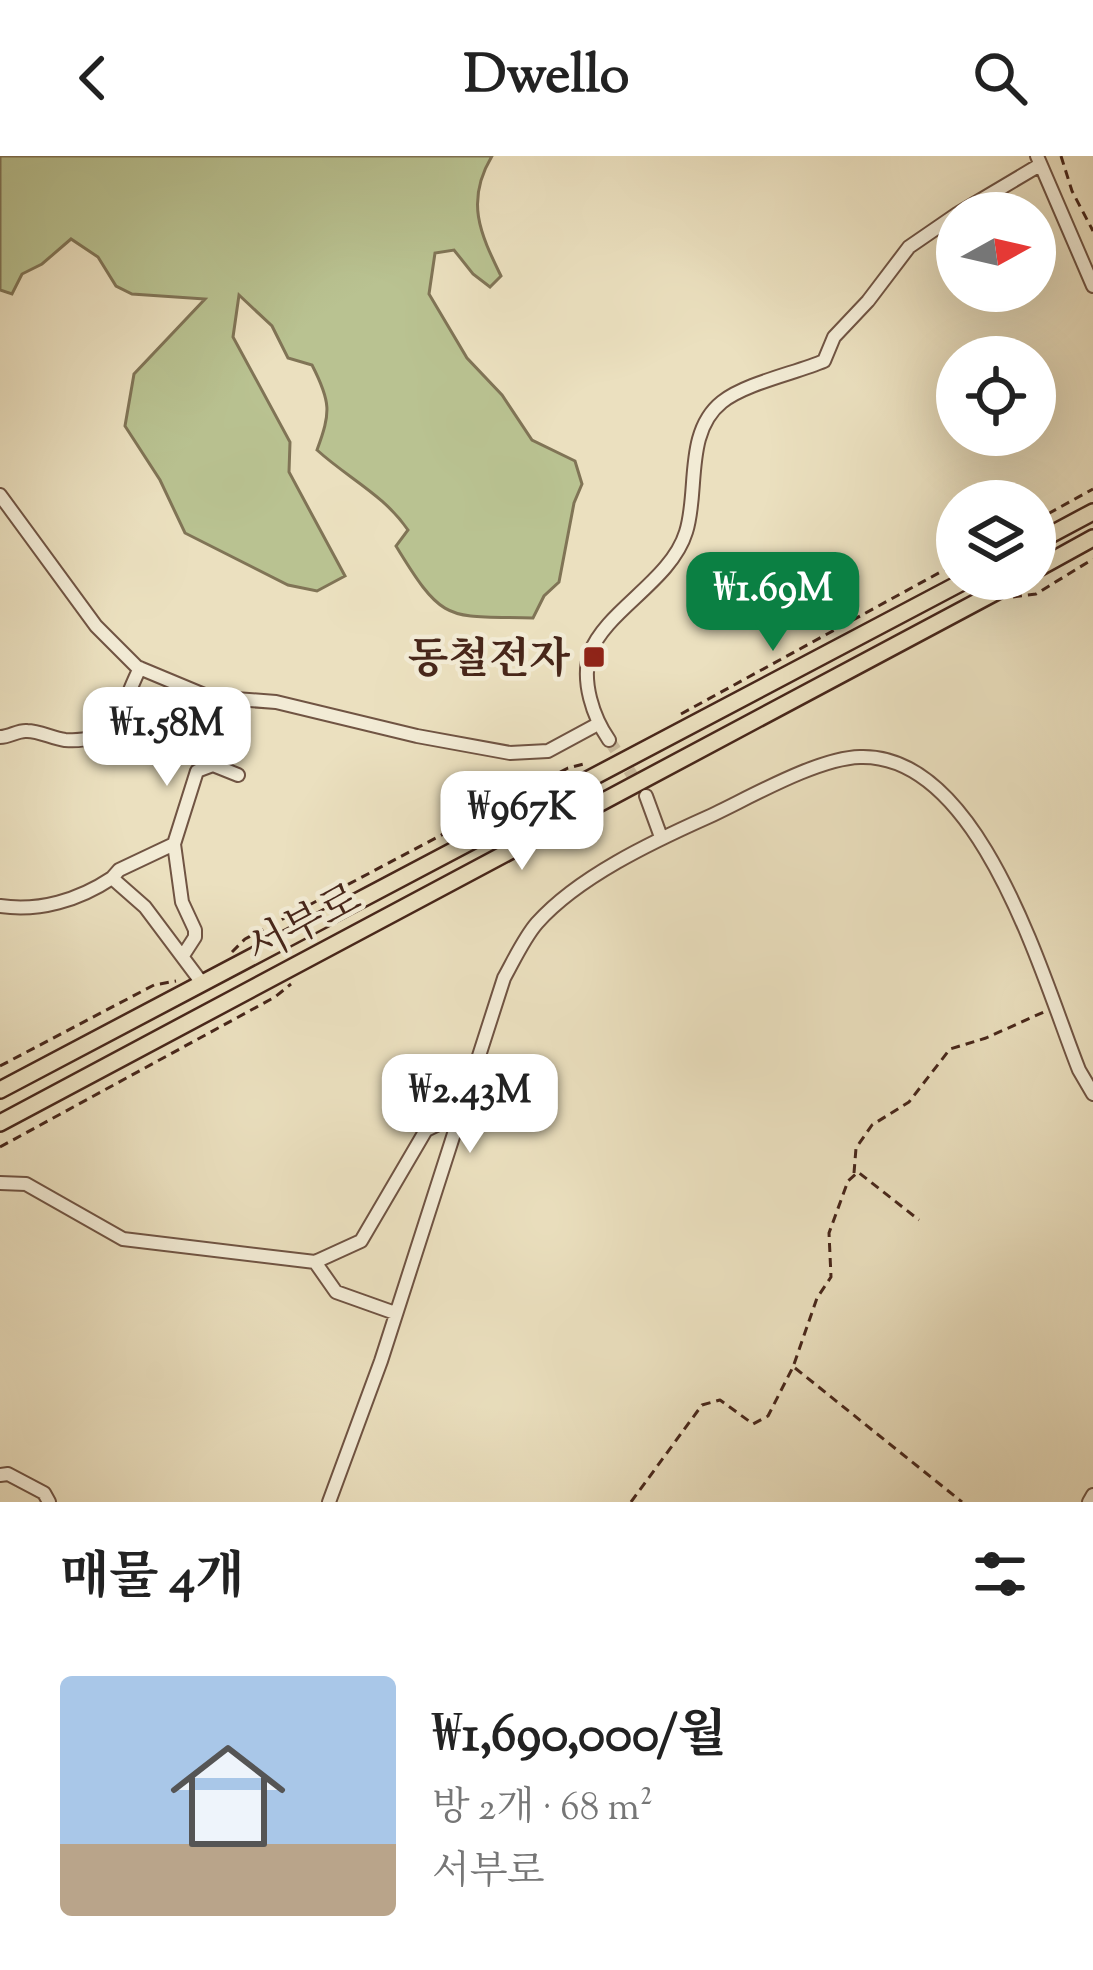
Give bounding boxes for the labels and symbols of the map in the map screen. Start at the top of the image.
north arrow [936,192,1056,312]
pin: ₩1.69M [675,552,871,654]
place label: 동철전자 [408,632,570,692]
marker: 동철전자 [581,644,607,670]
pin: ₩1.58M [69,687,265,789]
pin: ₩967K [438,771,606,873]
street label: 서부로 [238,871,373,981]
pin: ₩2.43M [372,1054,568,1156]

